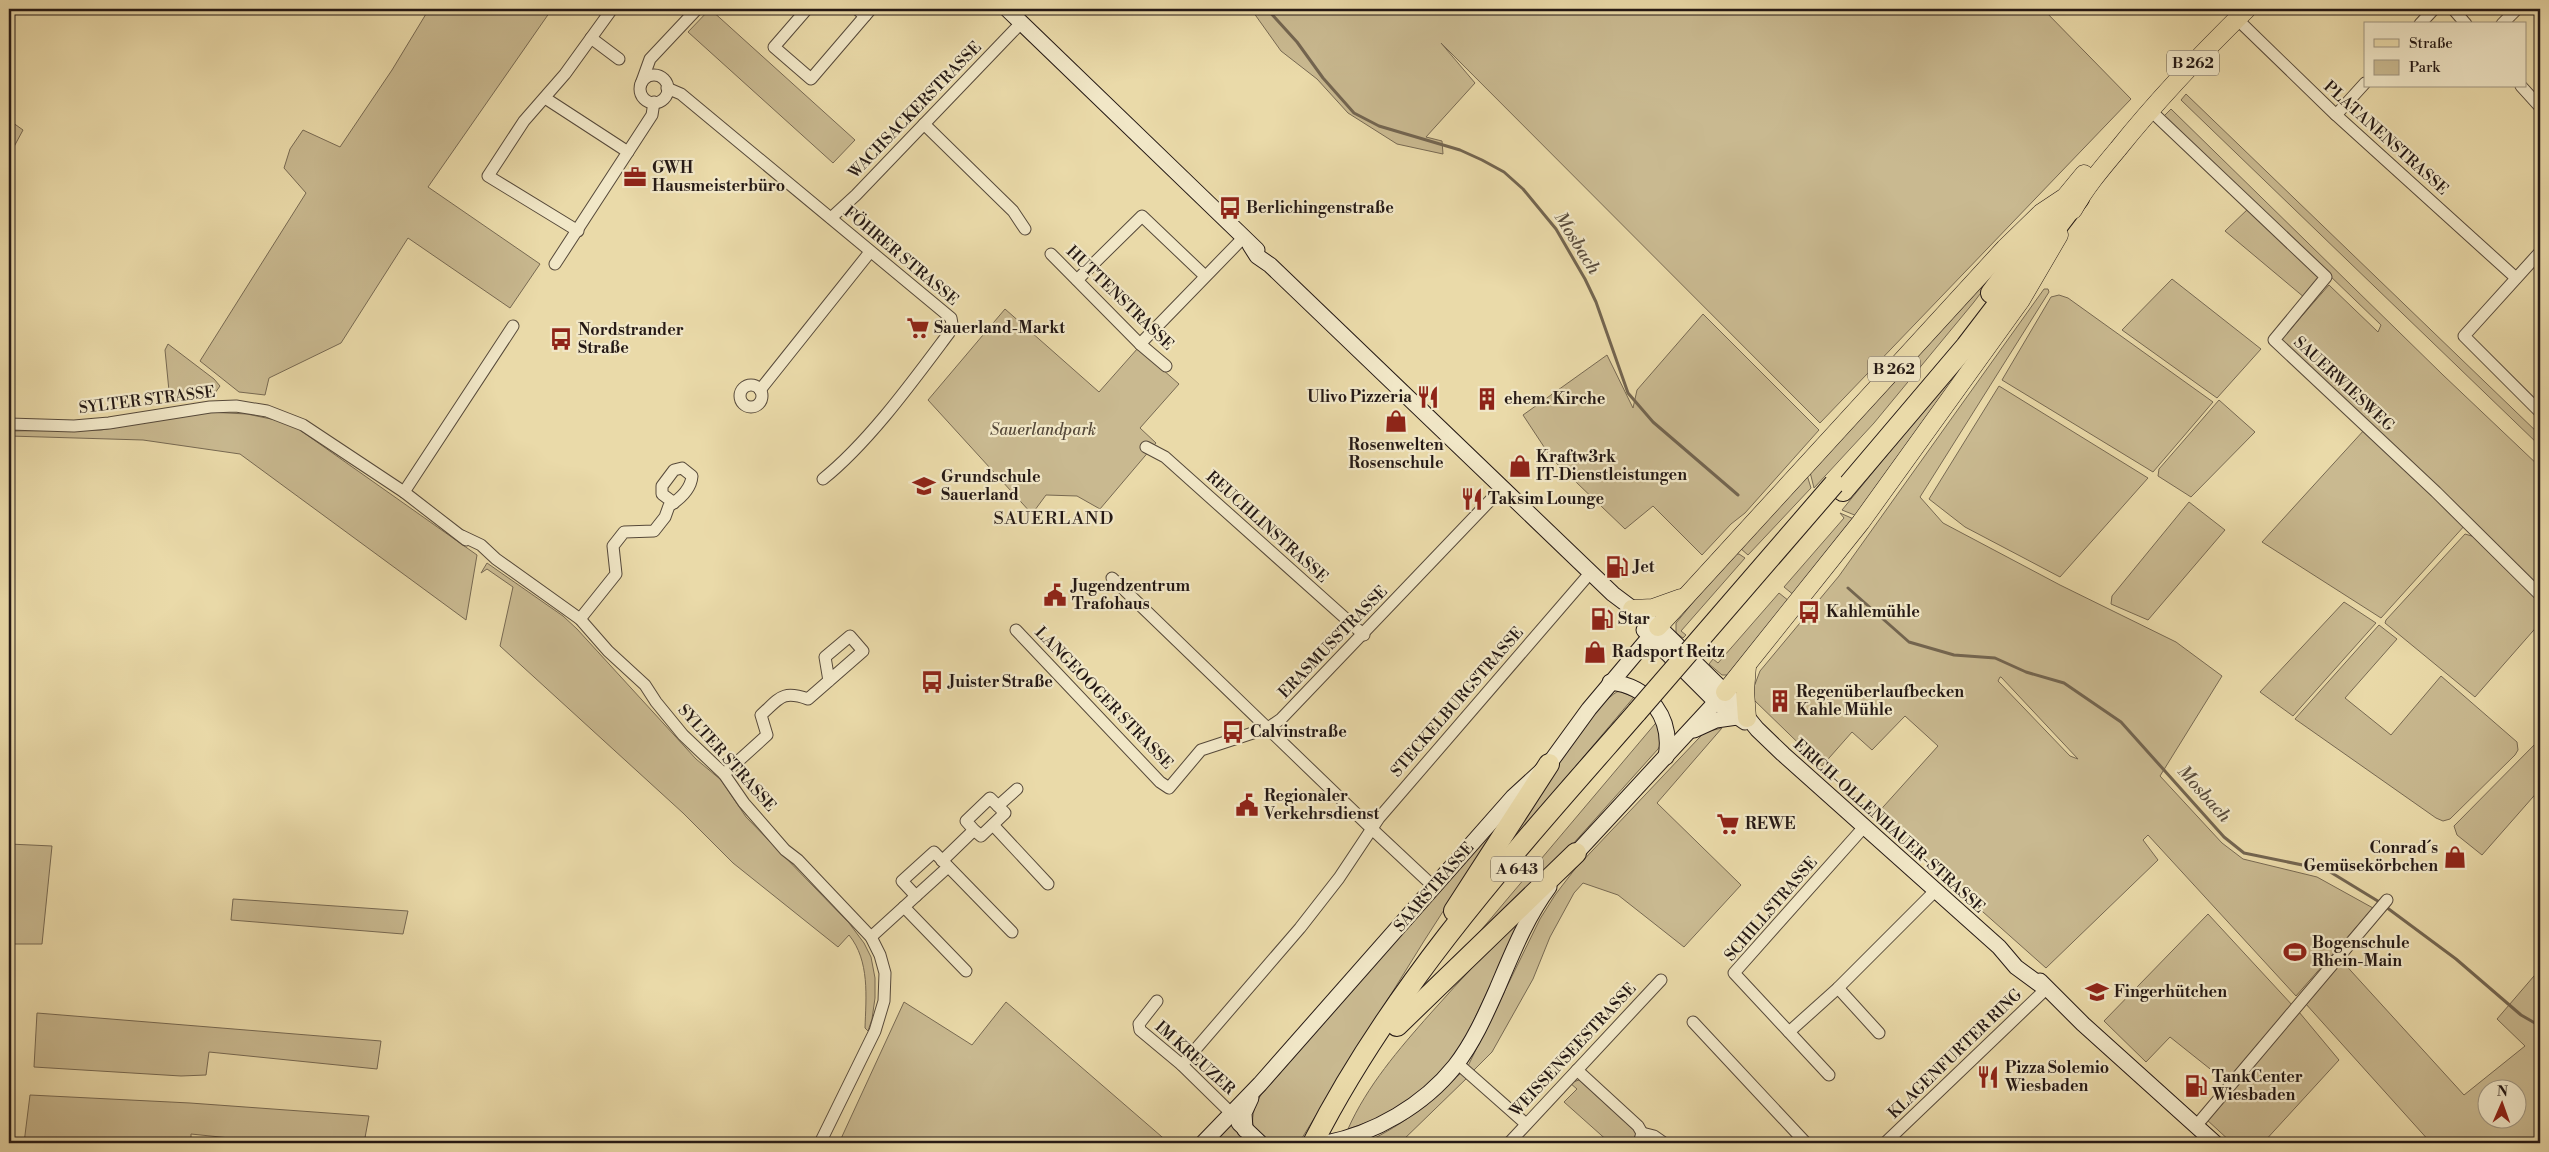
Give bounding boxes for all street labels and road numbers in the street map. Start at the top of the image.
street label: WACHSACKERSTRASSE [844,37,986,183]
road number: B 262 [2167,50,2219,76]
street label: PLATANENSTRASSE [2319,77,2453,199]
street label: FÖHRER STRASSE [839,201,964,310]
street label: HUTTENSTRASSE [1062,242,1178,354]
street label: SAUERWIESWEG [2289,332,2399,436]
road number: B 262 [1868,356,1920,382]
street label: SYLTER STRASSE [78,382,216,418]
street label: REUCHLINSTRASSE [1202,467,1332,587]
street label: ERASMUSSTRASSE [1274,582,1392,702]
street label: LANGEOOGER STRASSE [1031,623,1177,773]
street label: STECKELBURGSTRASSE [1386,623,1528,781]
street label: SYLTER STRASSE [674,700,780,816]
street label: ERICH-OLLENHAUER-STRASSE [1789,735,1989,917]
street label: SAARSTRASSE [1390,838,1478,936]
street label: SCHILLSTRASSE [1720,853,1822,965]
road number: A 643 [1491,856,1543,882]
street label: WEISSENSEESTRASSE [1505,979,1640,1122]
street label: KLAGENFURTER RING [1884,985,2026,1123]
street label: IM KREUZER [1151,1017,1240,1100]

